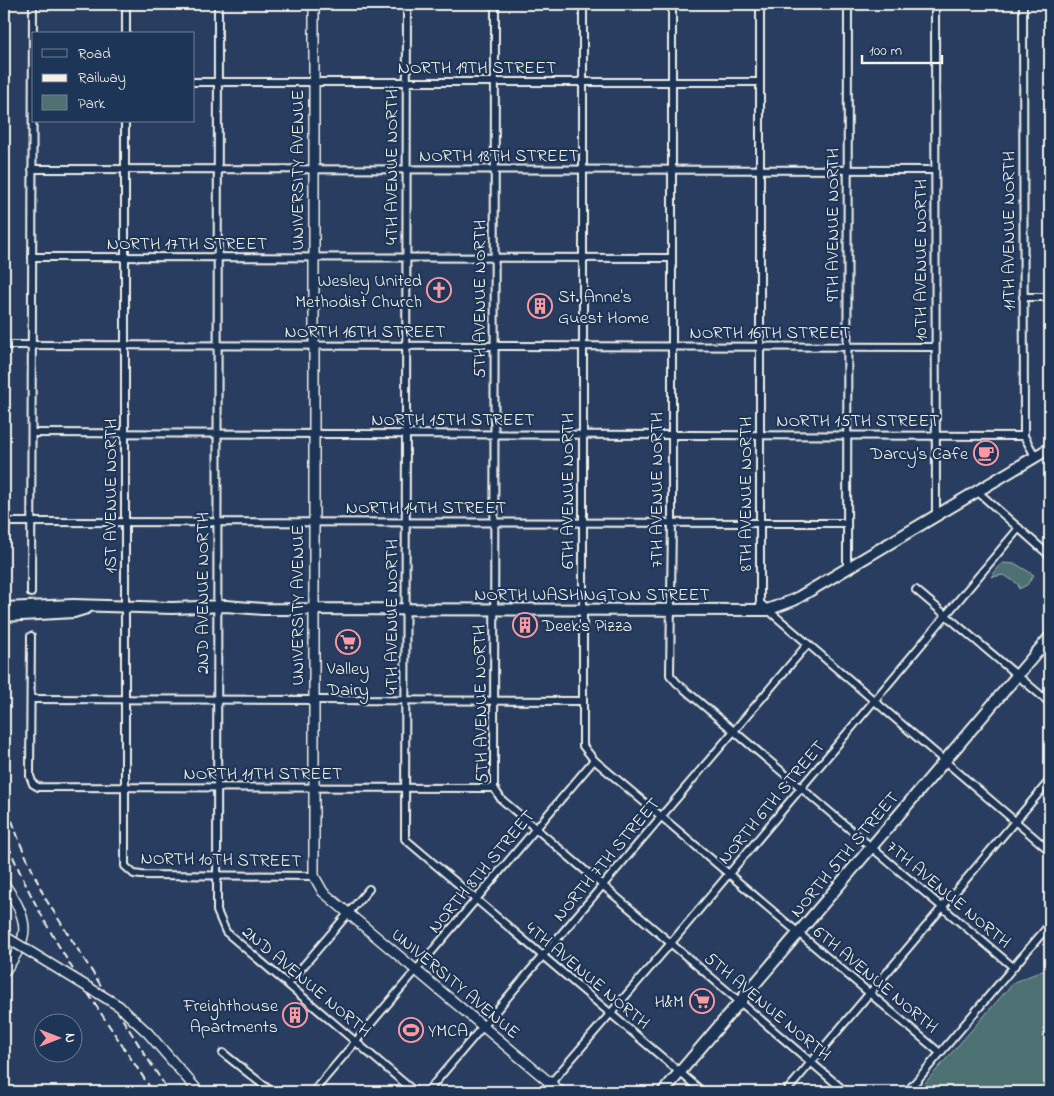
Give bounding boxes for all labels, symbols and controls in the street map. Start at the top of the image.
legend [32,32,195,122]
scale bar [862,32,942,64]
text: 100 m [869,40,902,62]
text: Road [78,43,111,65]
street label: NORTH 19TH STREET [398,56,556,82]
text: Railway [78,67,126,90]
street label: 4TH AVENUE NORTH [380,89,406,245]
street label: UNIVERSITY AVENUE [286,90,312,250]
text: Park [78,93,106,115]
street label: NORTH 18TH STREET [419,144,579,170]
street label: 9TH AVENUE NORTH [821,148,847,302]
street label: 11TH AVENUE NORTH [997,151,1023,311]
street label: 10TH AVENUE NORTH [909,179,935,341]
street label: 5TH AVENUE NORTH [468,220,494,378]
street label: NORTH 17TH STREET [107,232,267,258]
place label: Wesley United Methodist Church [295,269,422,316]
church icon: Wesley United Methodist Church [426,277,452,303]
place label: St. Anne's Guest Home [558,285,650,332]
building icon: St. Anne's Guest Home [527,293,553,319]
street label: NORTH 16TH STREET [285,320,446,346]
street label: NORTH 16TH STREET [690,321,851,347]
street label: NORTH 15TH STREET [371,408,535,434]
street label: NORTH 15TH STREET [776,409,940,435]
street label: 7TH AVENUE NORTH [645,412,671,568]
street label: 6TH AVENUE NORTH [556,413,582,569]
street label: 8TH AVENUE NORTH [734,416,760,572]
street label: 1ST AVENUE NORTH [99,418,125,574]
cafe icon: Darcy’s Cafe [973,440,999,466]
place label: Darcy’s Cafe [869,442,969,468]
street label: NORTH 14TH STREET [346,496,506,522]
street label: 2ND AVENUE NORTH [191,512,217,674]
street label: UNIVERSITY AVENUE [286,525,312,685]
street label: 4TH AVENUE NORTH [380,539,406,695]
street label: NORTH WASHINGTON STREET [474,583,710,609]
building icon: Deek’s Pizza [512,612,538,638]
place label: Deek’s Pizza [541,614,632,640]
street label: 5TH AVENUE NORTH [468,624,496,783]
supermarket icon: Valley Dairy [335,629,361,655]
place label: Valley Dairy [326,657,369,704]
street label: NORTH 6TH STREET [713,735,832,871]
street label: NORTH 11TH STREET [184,762,342,788]
street label: NORTH 5TH STREET [785,787,906,924]
street label: NORTH 7TH STREET [548,793,667,928]
street label: NORTH 8TH STREET [423,805,542,940]
street label: 7TH AVENUE NORTH [880,836,1016,956]
street label: NORTH 10TH STREET [140,847,302,875]
street label: 4TH AVENUE NORTH [519,917,655,1037]
street label: 6TH AVENUE NORTH [807,920,943,1041]
street label: 2ND AVENUE NORTH [235,921,376,1045]
street label: UNIVERSITY AVENUE [385,923,525,1046]
street label: 5TH AVENUE NORTH [698,947,836,1068]
supermarket icon: H&M [689,988,715,1014]
place label: H&M [654,990,684,1016]
place label: Freighthouse Apartments [183,994,279,1041]
building icon: Freighthouse Apartments [282,1002,308,1028]
north arrow [32,1014,82,1064]
sports icon: YMCA [398,1017,424,1043]
place label: YMCA [428,1019,468,1045]
text: N [59,1033,80,1043]

